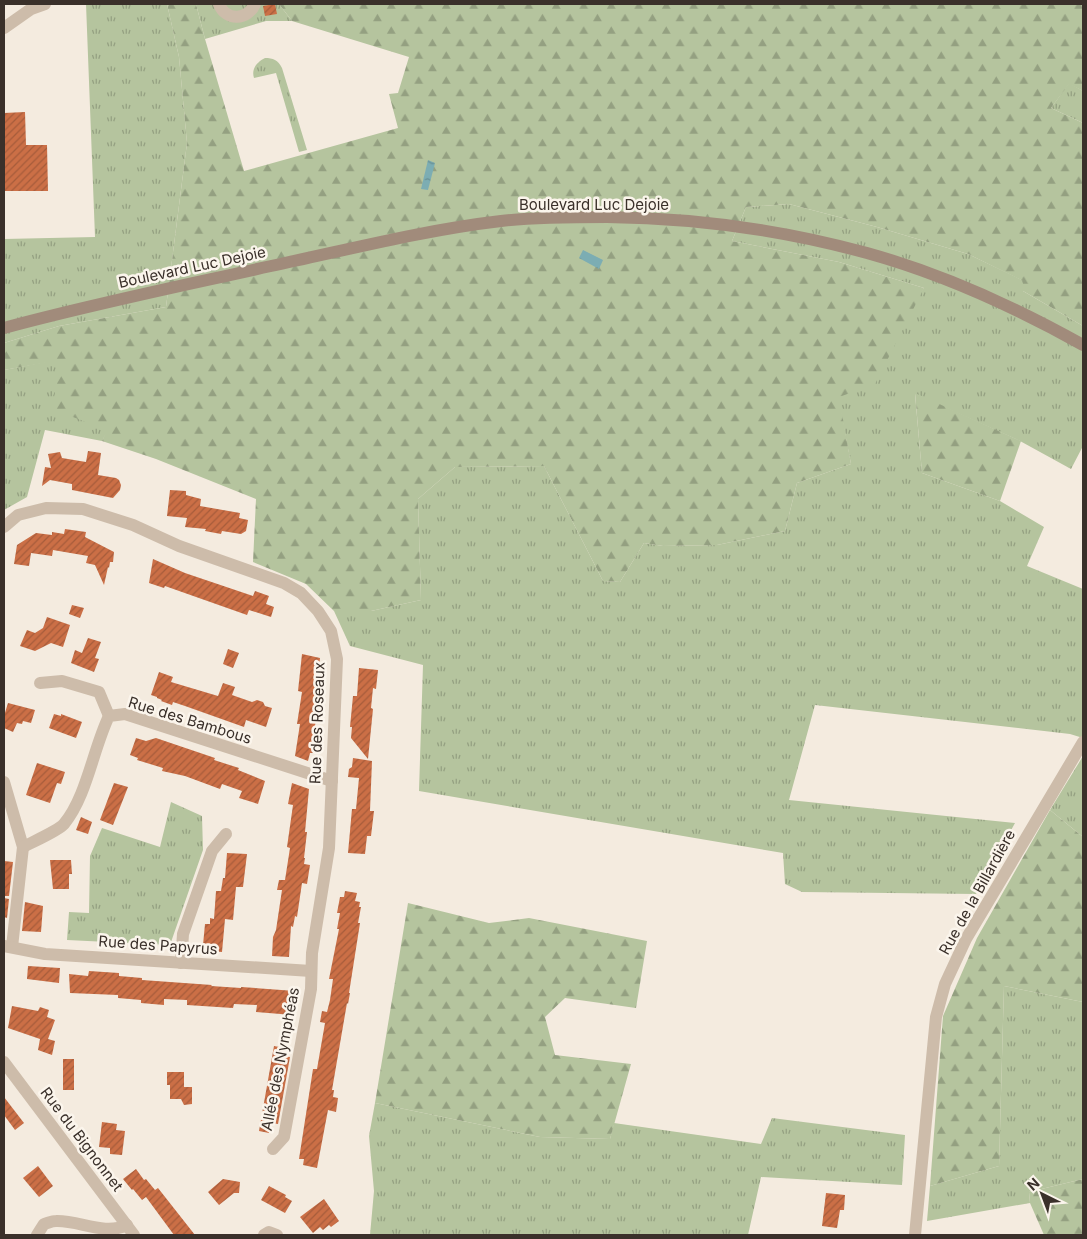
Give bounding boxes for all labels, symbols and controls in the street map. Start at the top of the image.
street label: Boulevard Luc Dejoie [519,195,669,214]
street label: Boulevard Luc Dejoie [117,242,267,292]
street label: Rue des Roseaux [305,662,329,784]
street label: Rue des Bambous [126,692,254,748]
street label: Rue de la Billardière [935,826,1019,958]
street label: Rue des Papyrus [98,931,218,959]
street label: Allée des Nymphéas [257,986,303,1132]
street label: Rue du Bignonnet [37,1083,127,1195]
north arrow [1017,1169,1067,1219]
text: N [1023,1174,1043,1194]

